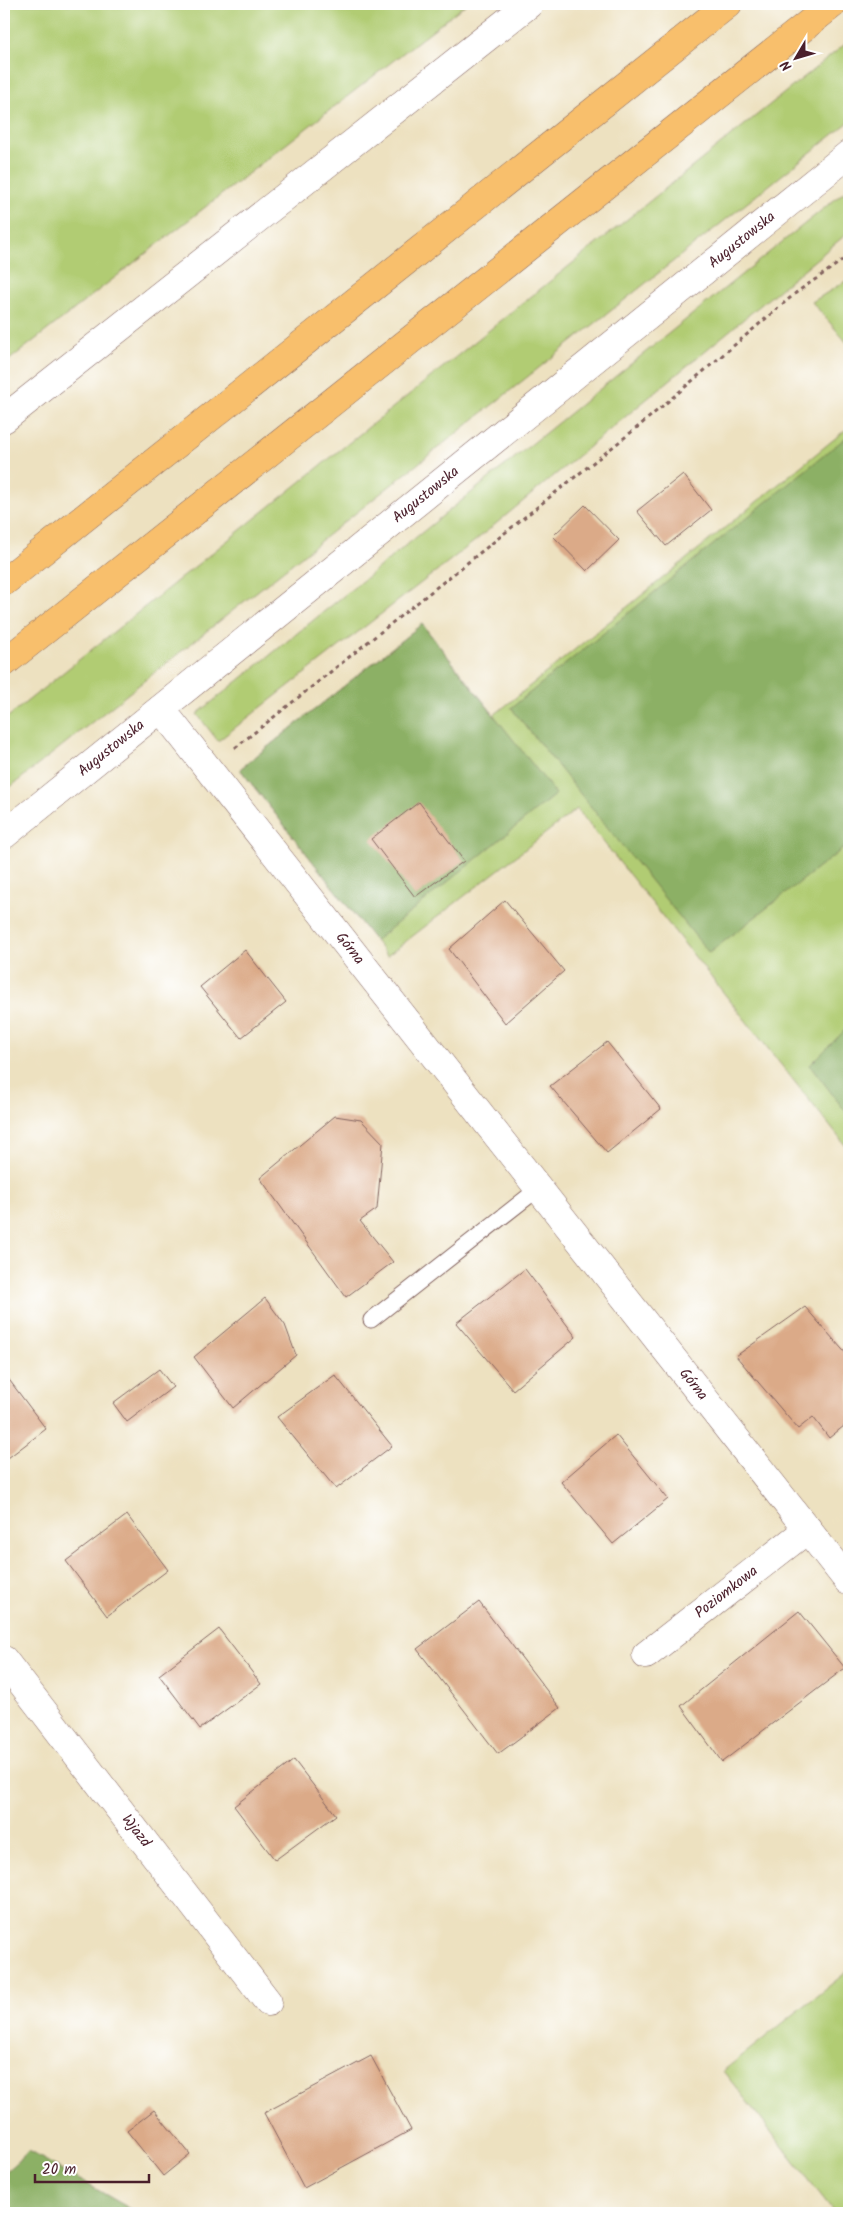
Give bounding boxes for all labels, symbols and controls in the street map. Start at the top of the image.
north arrow [770,32,820,82]
text: N [775,55,798,76]
street label: Augustowska [703,206,781,275]
street label: Augustowska [387,460,465,529]
street label: Augustowska [73,714,150,783]
street label: Górna [329,927,370,970]
street label: Górna [673,1363,714,1406]
street label: Poziomkowa [690,1560,763,1625]
street label: Wjazd [115,1809,157,1853]
scale bar [35,2152,149,2184]
text: 20 m [42,2158,76,2182]

